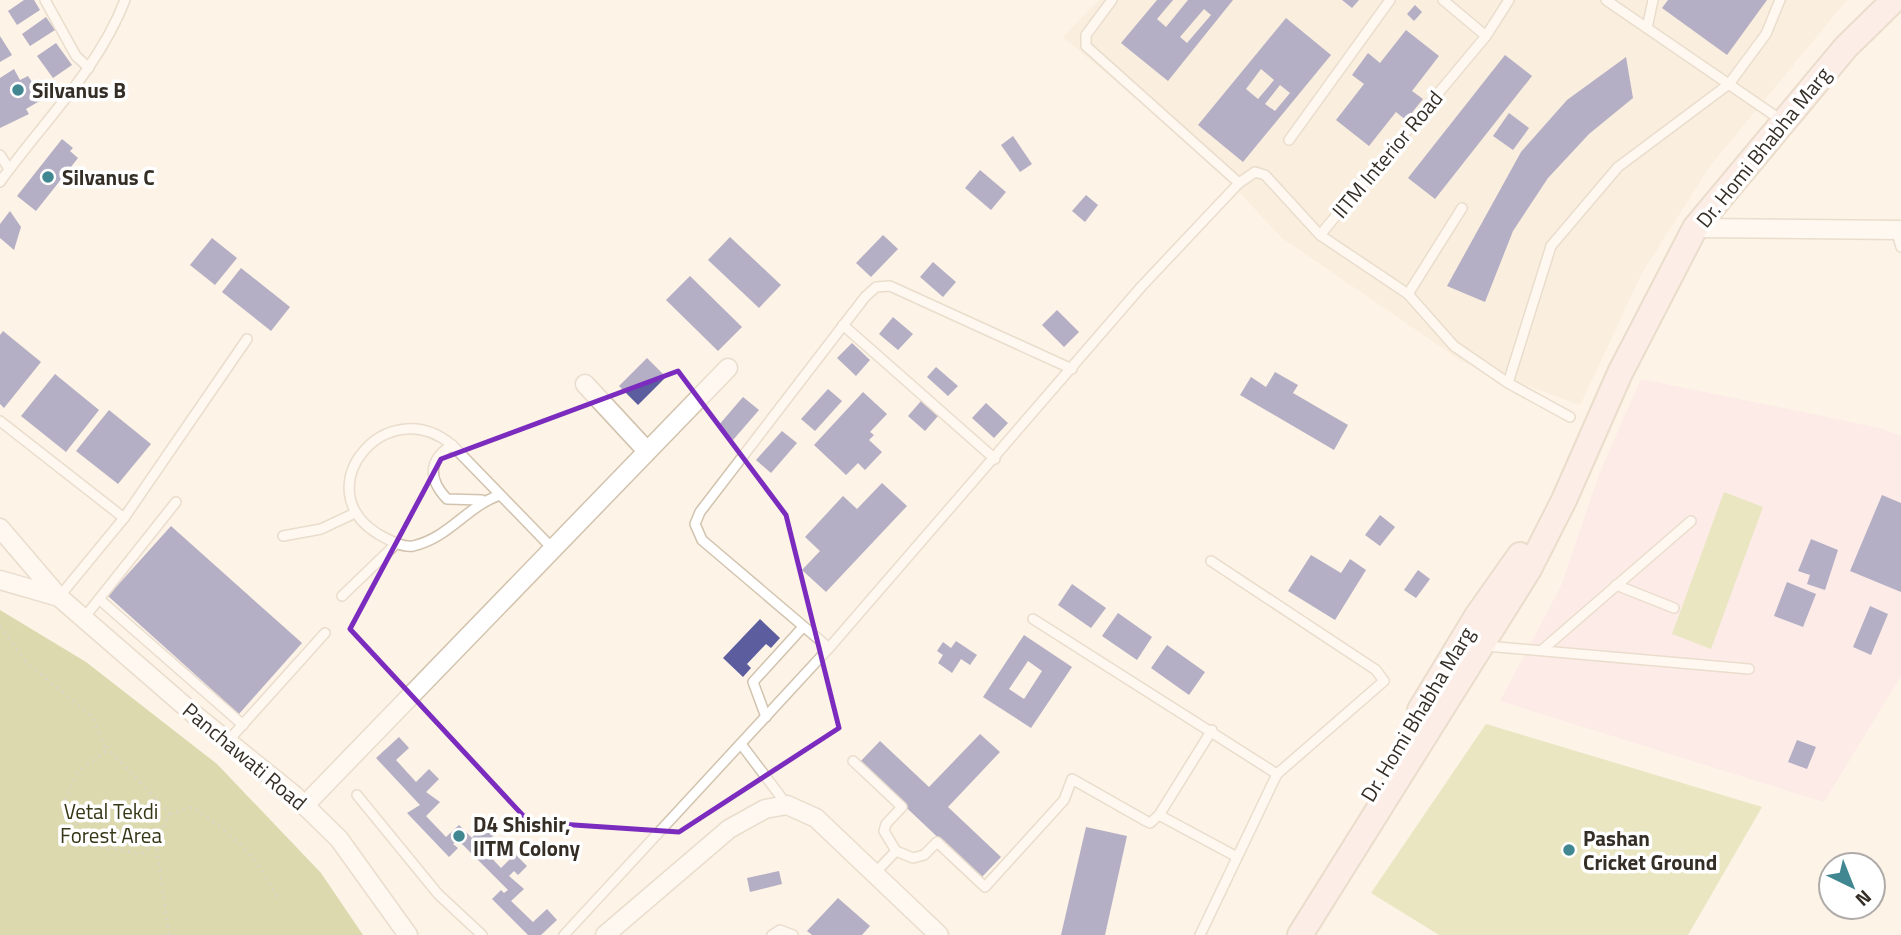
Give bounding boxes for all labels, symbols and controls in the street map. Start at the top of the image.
street label: Dr. Homi Bhabha Marg [1688,59,1838,234]
place label: Silvanus B [32,74,126,106]
marker: Silvanus B [10,82,26,98]
street label: IITM Interior Road [1324,83,1450,225]
place label: Silvanus C [62,161,155,193]
marker: Silvanus C [40,169,56,185]
street label: Dr. Homi Bhabha Marg [1352,620,1482,808]
street label: Panchawati Road [176,694,314,818]
park label: Vetal Tekdi Forest Area [60,795,162,851]
place label: D4 Shishir, IITM Colony [473,808,580,864]
place label: Pashan Cricket Ground [1583,822,1717,878]
marker: D4 Shishir, IITM Colony [451,828,467,844]
marker: Pashan Cricket Ground [1561,842,1577,858]
north arrow [1817,851,1887,921]
text: N [1849,884,1879,914]

